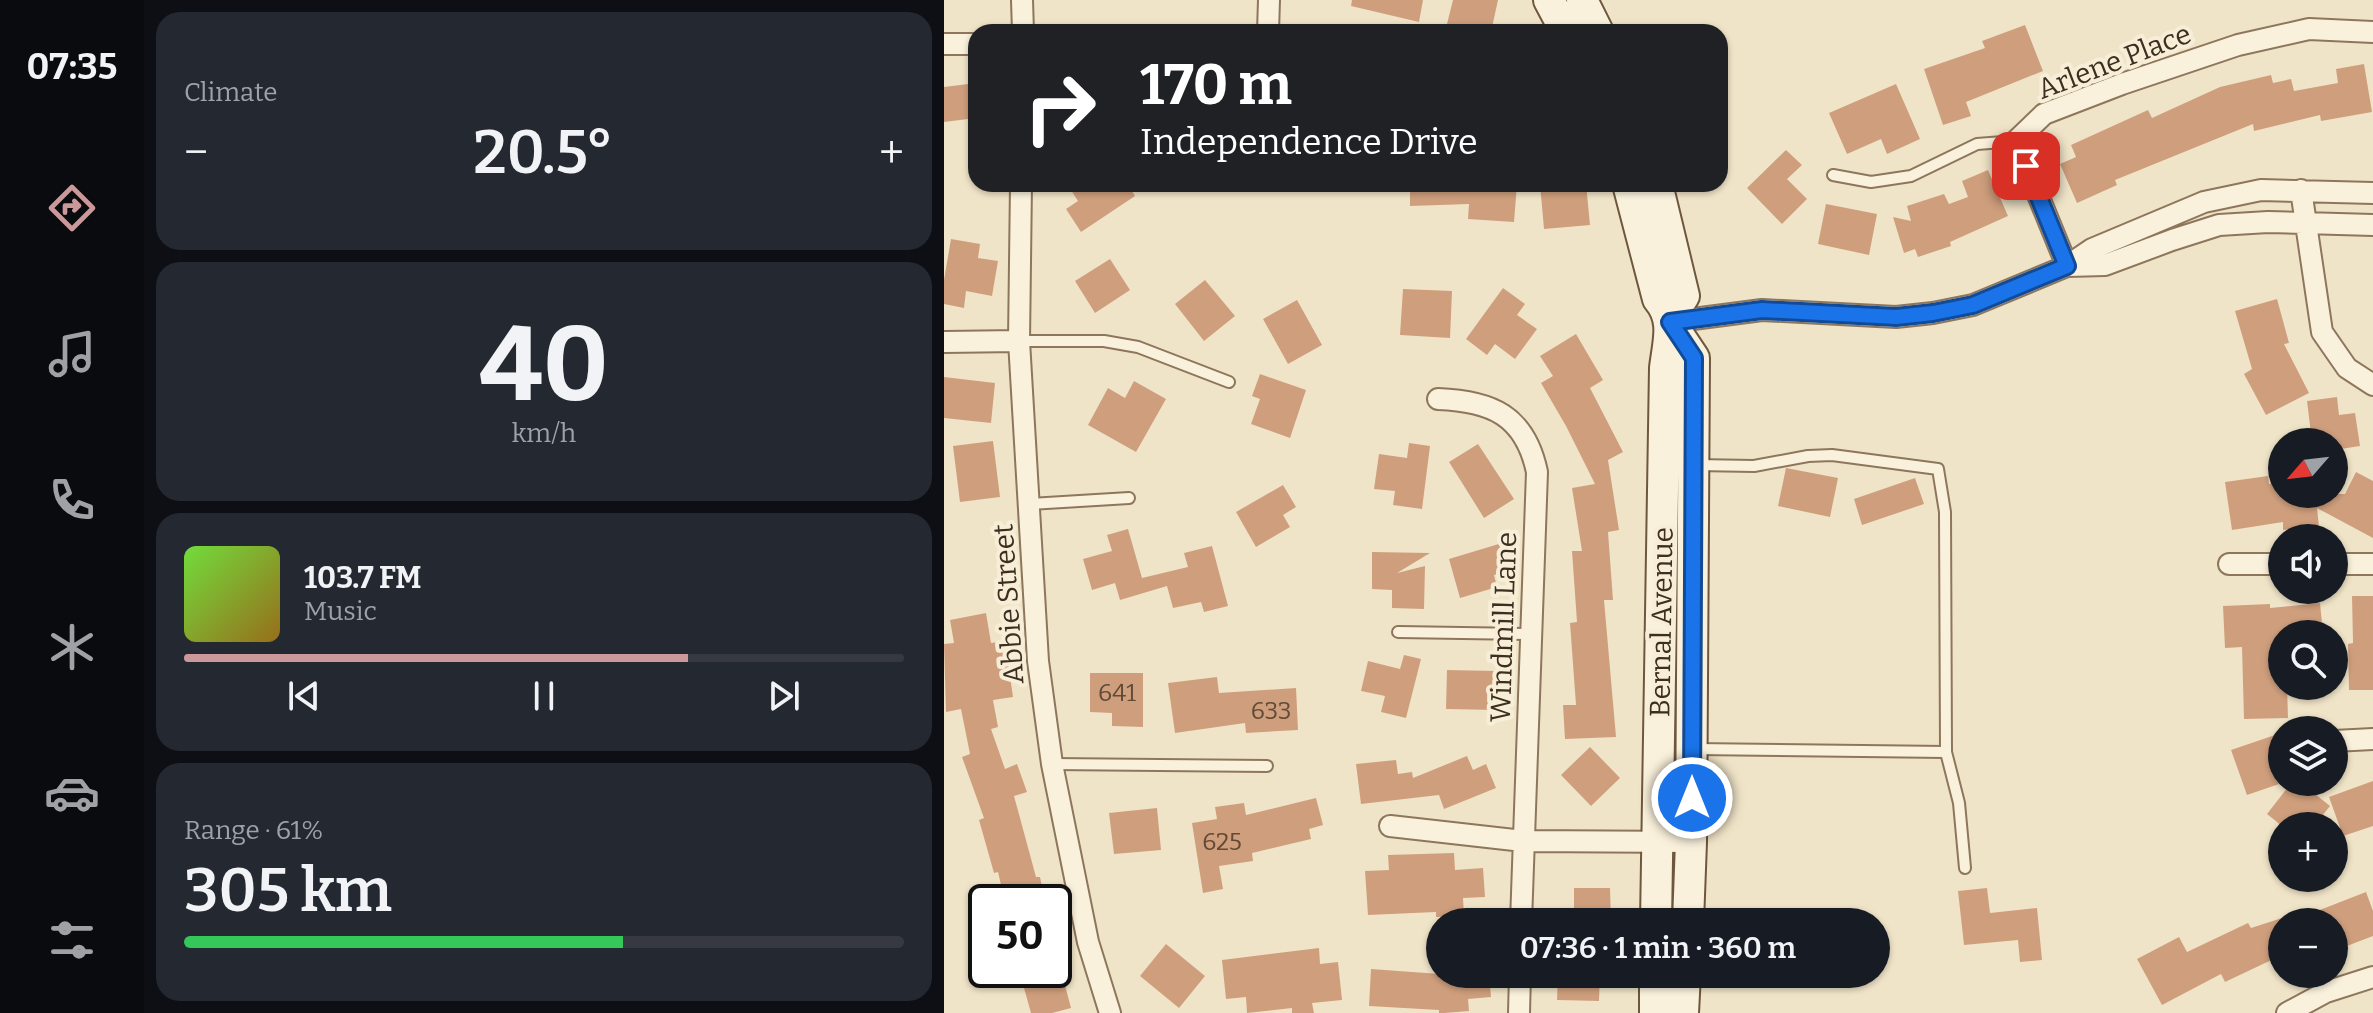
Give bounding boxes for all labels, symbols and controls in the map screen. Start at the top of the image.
street label: Arlene Place [2033,17,2196,106]
text: 07:35 [26,45,118,89]
text: 170 m [1140,52,1292,119]
icon: right [1008,56,1112,160]
text: Climate [184,77,278,108]
text: 20.5° [473,117,614,189]
text: Independence Drive [1140,120,1478,164]
text: − [184,126,208,179]
text: + [879,126,904,179]
pin [1992,132,2060,200]
icon: arrive [2004,144,2048,188]
icon: directions [44,180,100,236]
text: 40 [479,303,609,428]
icon: music [44,326,100,382]
text: km/h [512,418,576,449]
north arrow [2268,428,2348,508]
map controls [2268,428,2348,988]
icon: phone [44,472,100,528]
street label: Abbie Street [986,523,1031,685]
button: sound [2268,524,2348,604]
street label: Bernal Avenue [1643,527,1680,717]
street label: Windmill Lane [1484,531,1523,723]
text: 103.7 FM [304,560,421,596]
text: Music [304,596,377,627]
icon: climate [44,619,100,675]
button: search [2268,620,2348,700]
icon: previous [282,674,326,718]
icon: pause [522,674,566,718]
icon: next [762,674,806,718]
house number: 641 [1098,679,1136,707]
house number: 633 [1251,697,1291,725]
button: layers [2268,716,2348,796]
position arrow [1650,756,1734,840]
icon: car [44,765,100,821]
button: + [2268,812,2348,892]
text: Range · 61% [184,815,323,846]
house number: 625 [1202,828,1242,856]
text: 305 km [184,855,392,927]
speed limit sign: 50 [968,884,1072,988]
button: − [2268,908,2348,988]
icon: filters [44,912,100,968]
text: 07:36 · 1 min · 360 m [1520,930,1796,966]

